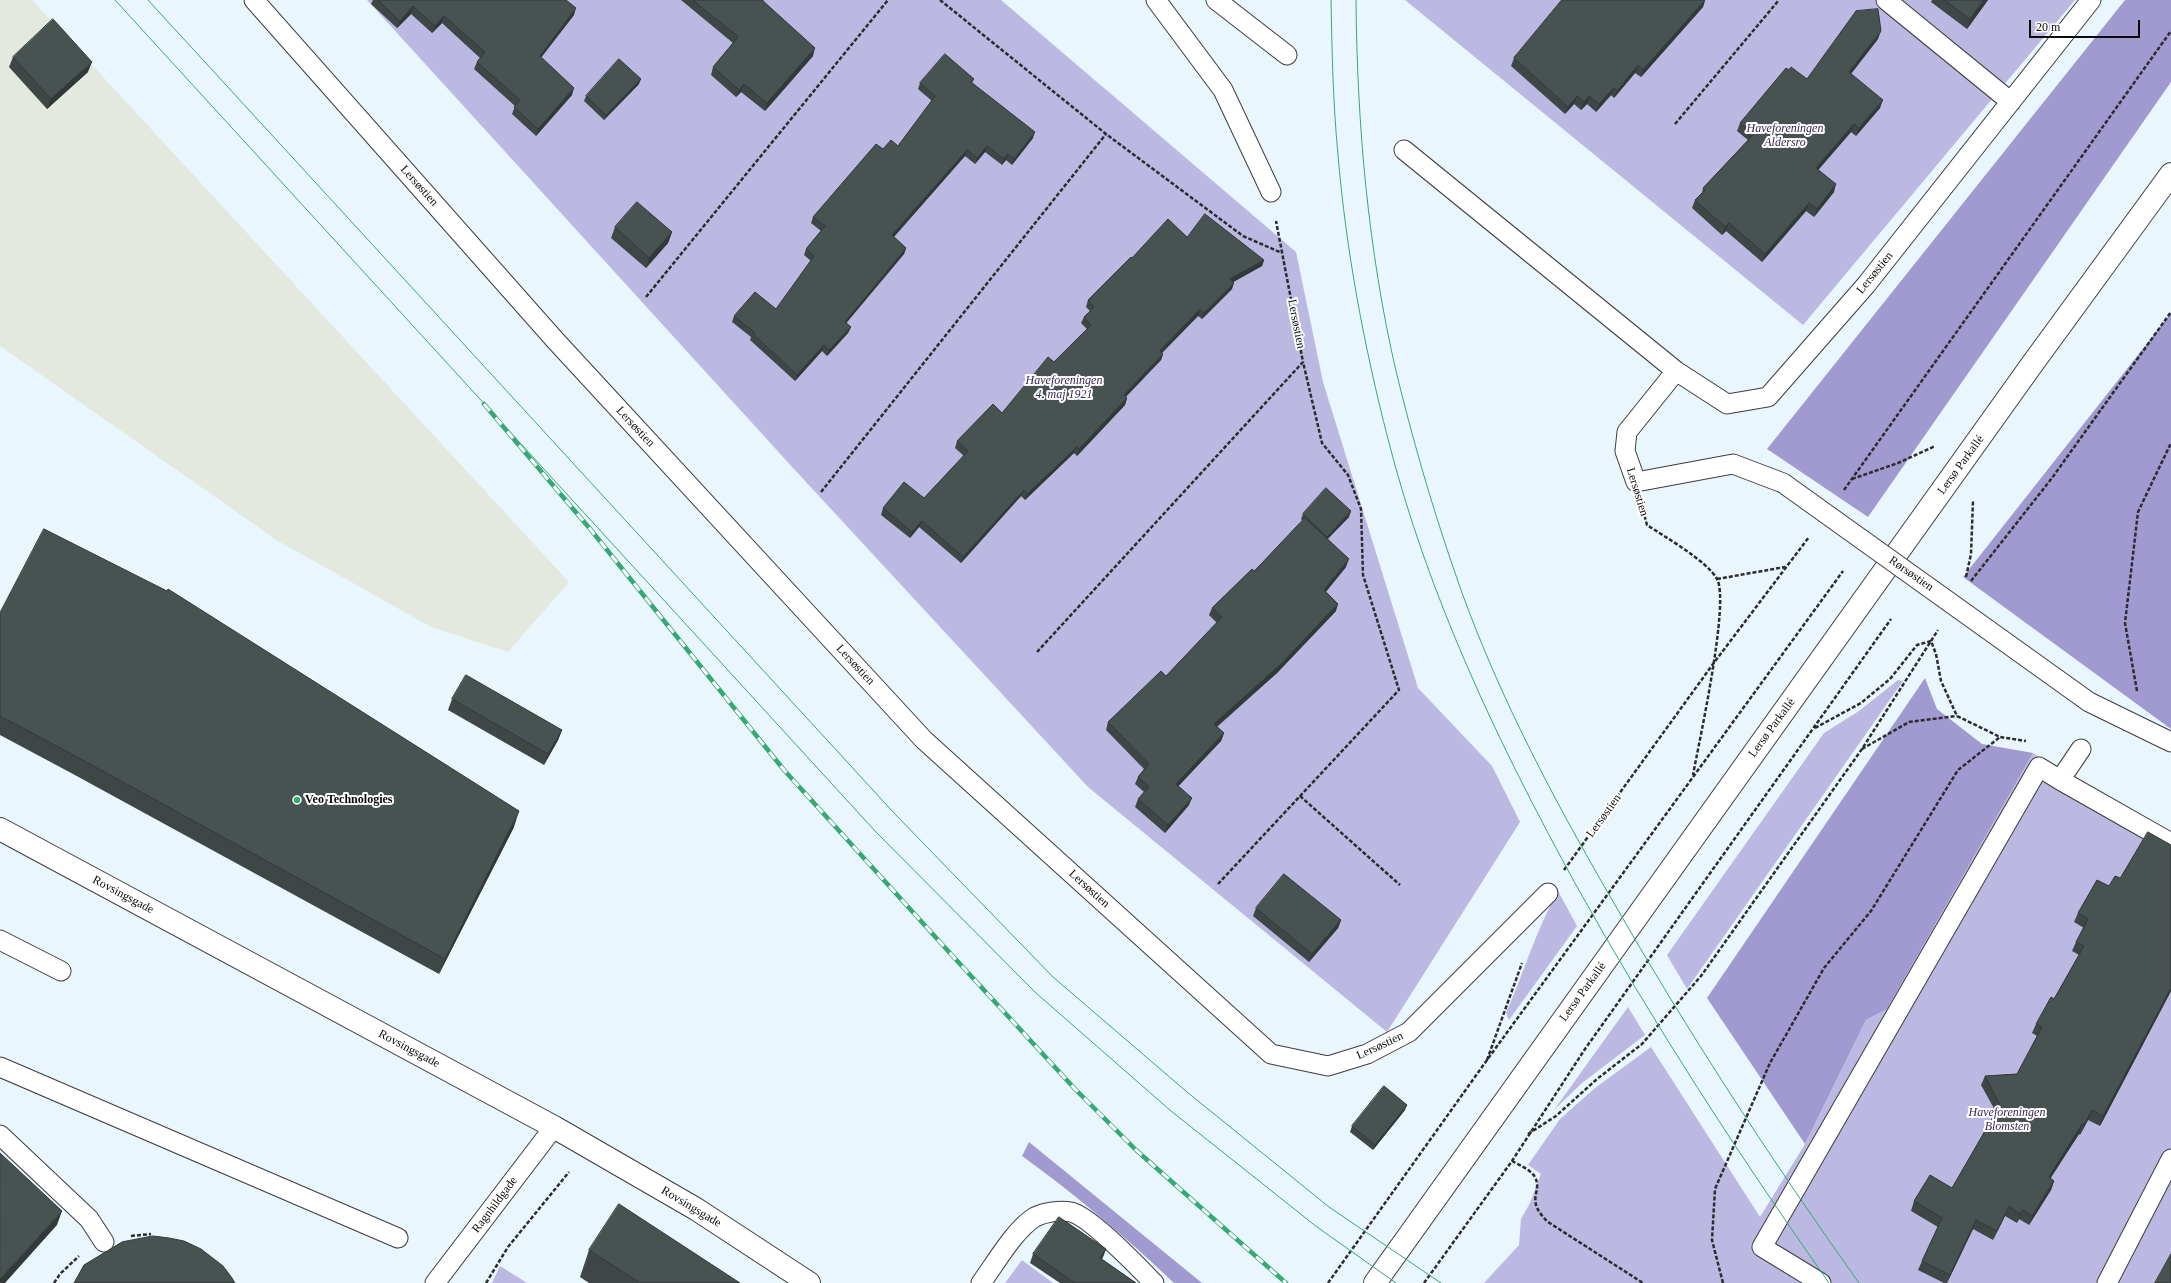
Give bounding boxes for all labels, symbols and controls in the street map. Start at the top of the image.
scale bar [2031,12,2142,38]
text: 20 m [2036,20,2060,34]
park label: Haveforeningen Aldersro [1747,122,1823,150]
street label: Lersøstien [397,163,441,209]
street label: Lersøstien [1854,249,1896,297]
street label: Lersøstien [1284,298,1308,350]
park label: Haveforeningen 4. maj 1921 [1026,374,1102,402]
street label: Lersøstien [613,404,657,450]
street label: Lersø Parkallé [1935,433,1987,497]
street label: Lersøstien [1623,466,1651,518]
street label: Rørsøstien [1886,553,1936,595]
street label: Lersøstien [833,642,877,688]
street label: Lersø Parkallé [1746,696,1798,760]
street label: Lersøstien [1583,792,1625,840]
place label: Veo Technologies [305,793,392,807]
marker: Veo Technologies [292,795,302,805]
street label: Lersøstien [1066,867,1112,911]
street label: Rovsingsgade [90,873,156,917]
street label: Lersø Parkallé [1557,960,1609,1024]
street label: Rovsingsgade [376,1027,442,1071]
street label: Lersøstien [1354,1029,1406,1063]
park label: Haveforeningen Blomsten [1969,1106,2045,1134]
street label: Ragnhildgade [469,1174,521,1236]
street label: Rovsingsgade [658,1183,724,1231]

